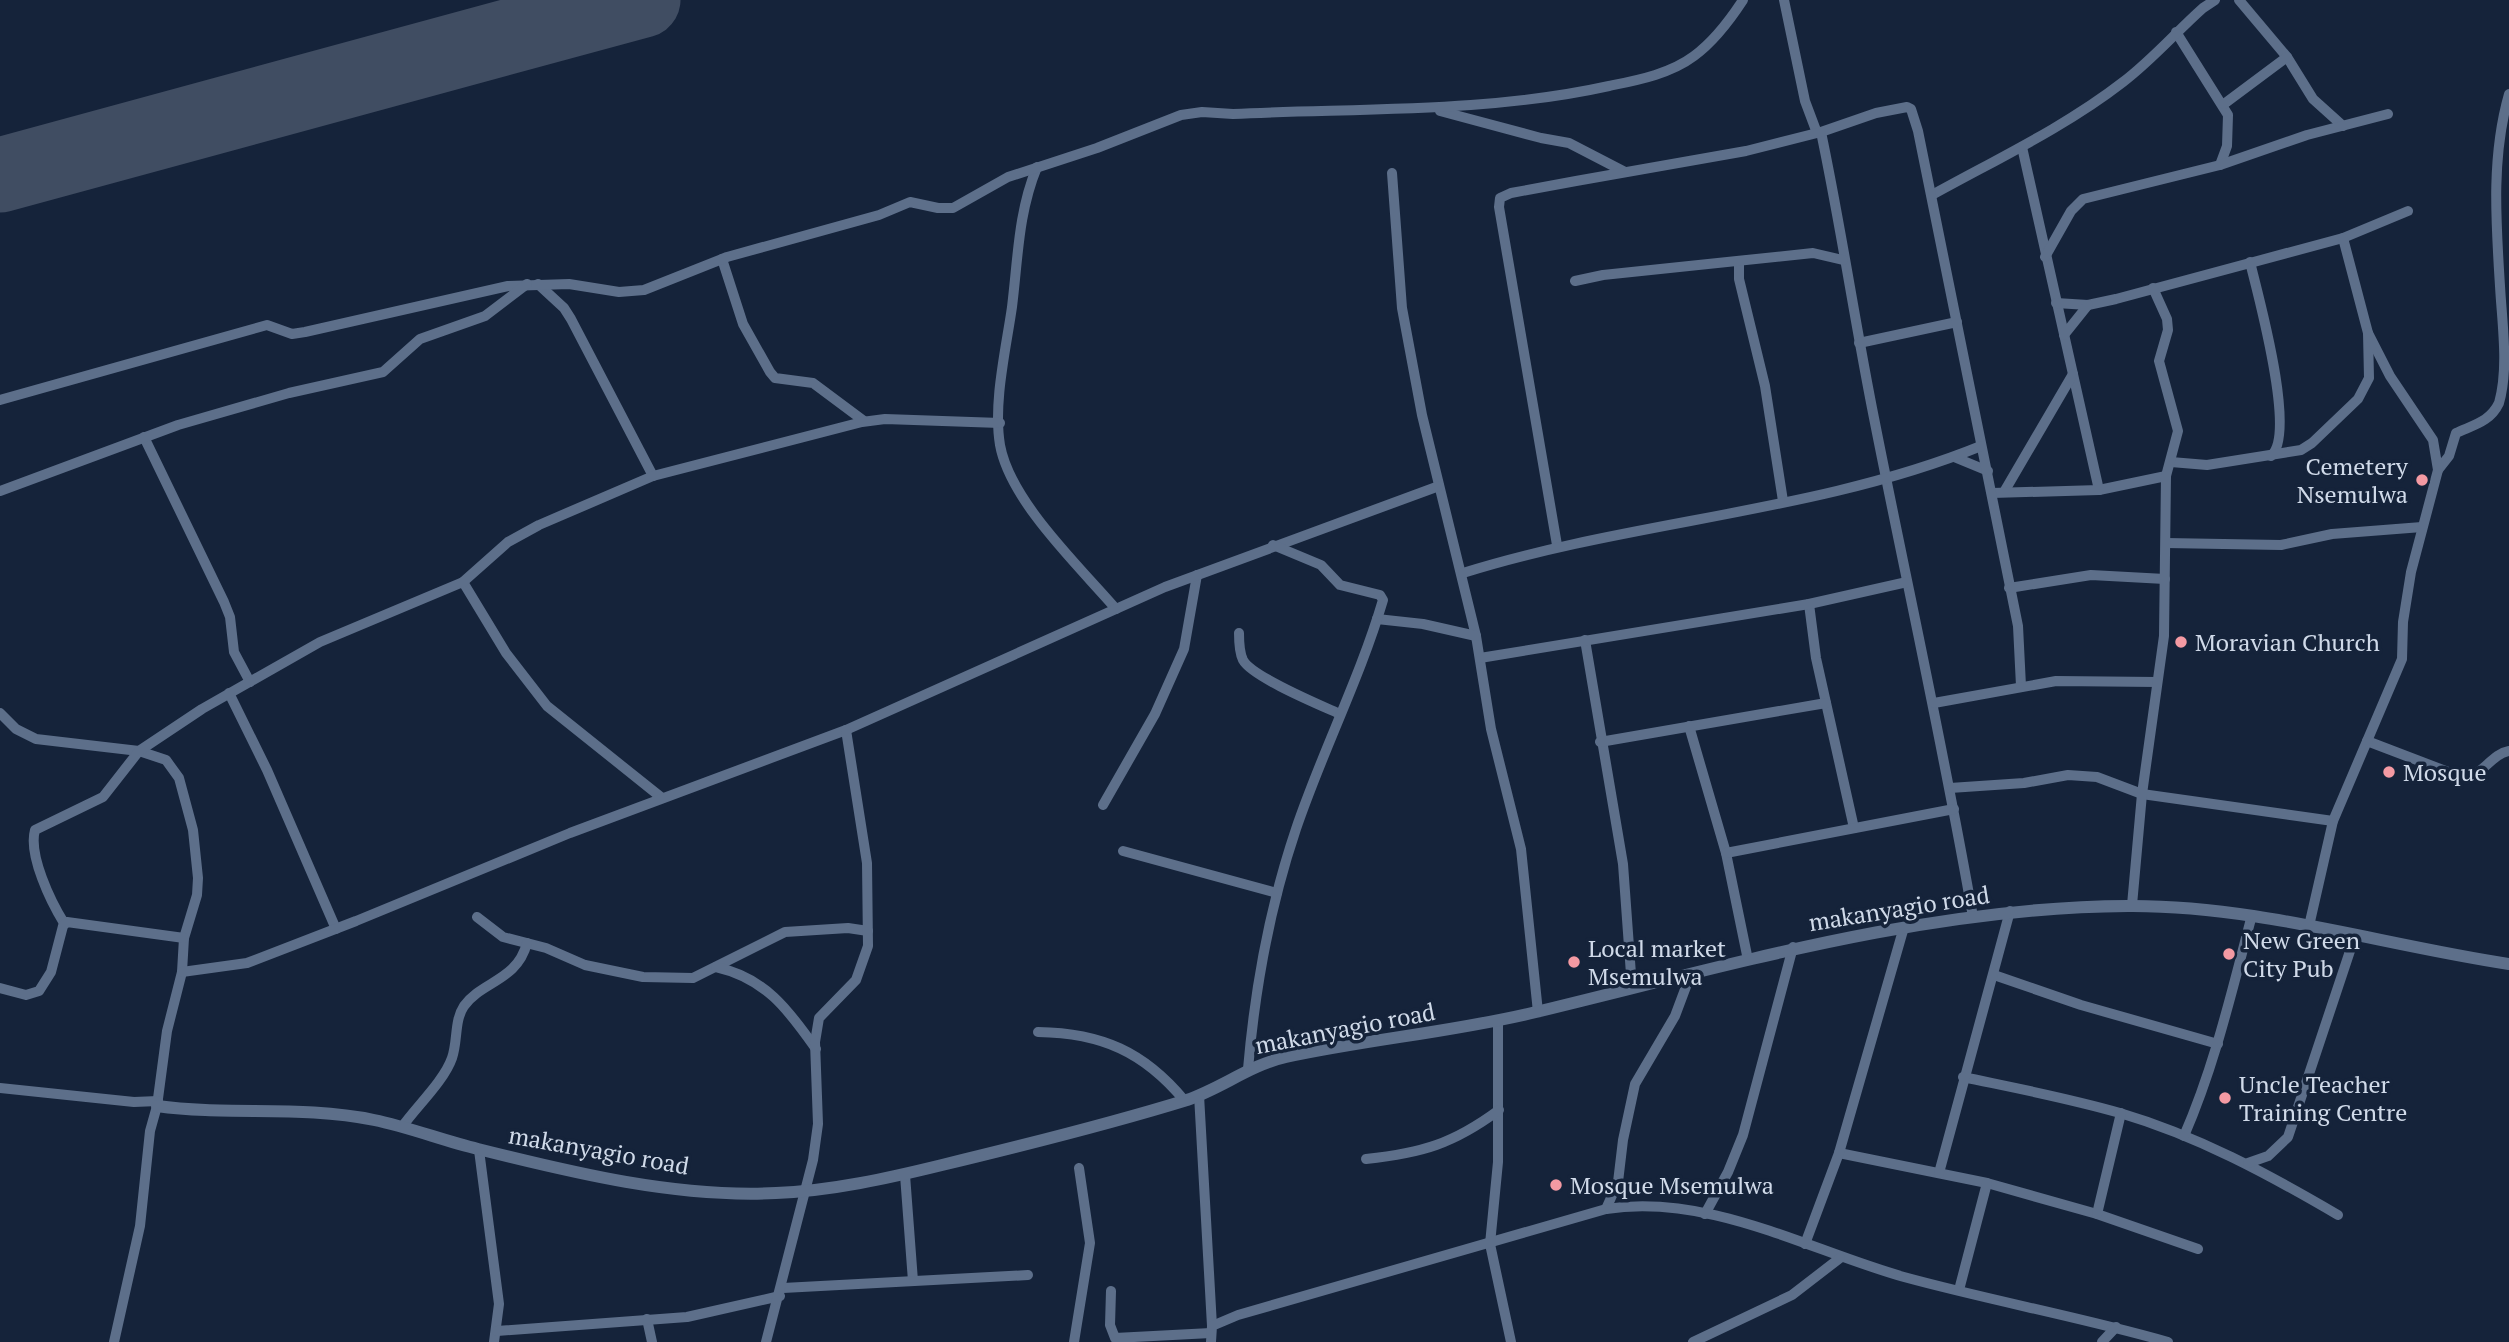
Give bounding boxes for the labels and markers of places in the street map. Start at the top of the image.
place label: Cemetery Nsemulwa [2297,450,2409,510]
marker: Cemetery Nsemulwa [2414,472,2430,488]
place label: Moravian Church [2195,626,2380,658]
marker: Moravian Church [2173,634,2189,650]
place label: Mosque [2403,756,2486,788]
marker: Mosque [2381,764,2397,780]
place label: New Green City Pub [2243,924,2360,984]
place label: Local market Msemulwa [1588,932,1726,992]
marker: New Green City Pub [2221,946,2237,962]
marker: Local market Msemulwa [1566,954,1582,970]
place label: Uncle Teacher Training Centre [2239,1068,2407,1128]
marker: Uncle Teacher Training Centre [2217,1090,2233,1106]
place label: Mosque Msemulwa [1570,1169,1774,1201]
marker: Mosque Msemulwa [1548,1177,1564,1193]

